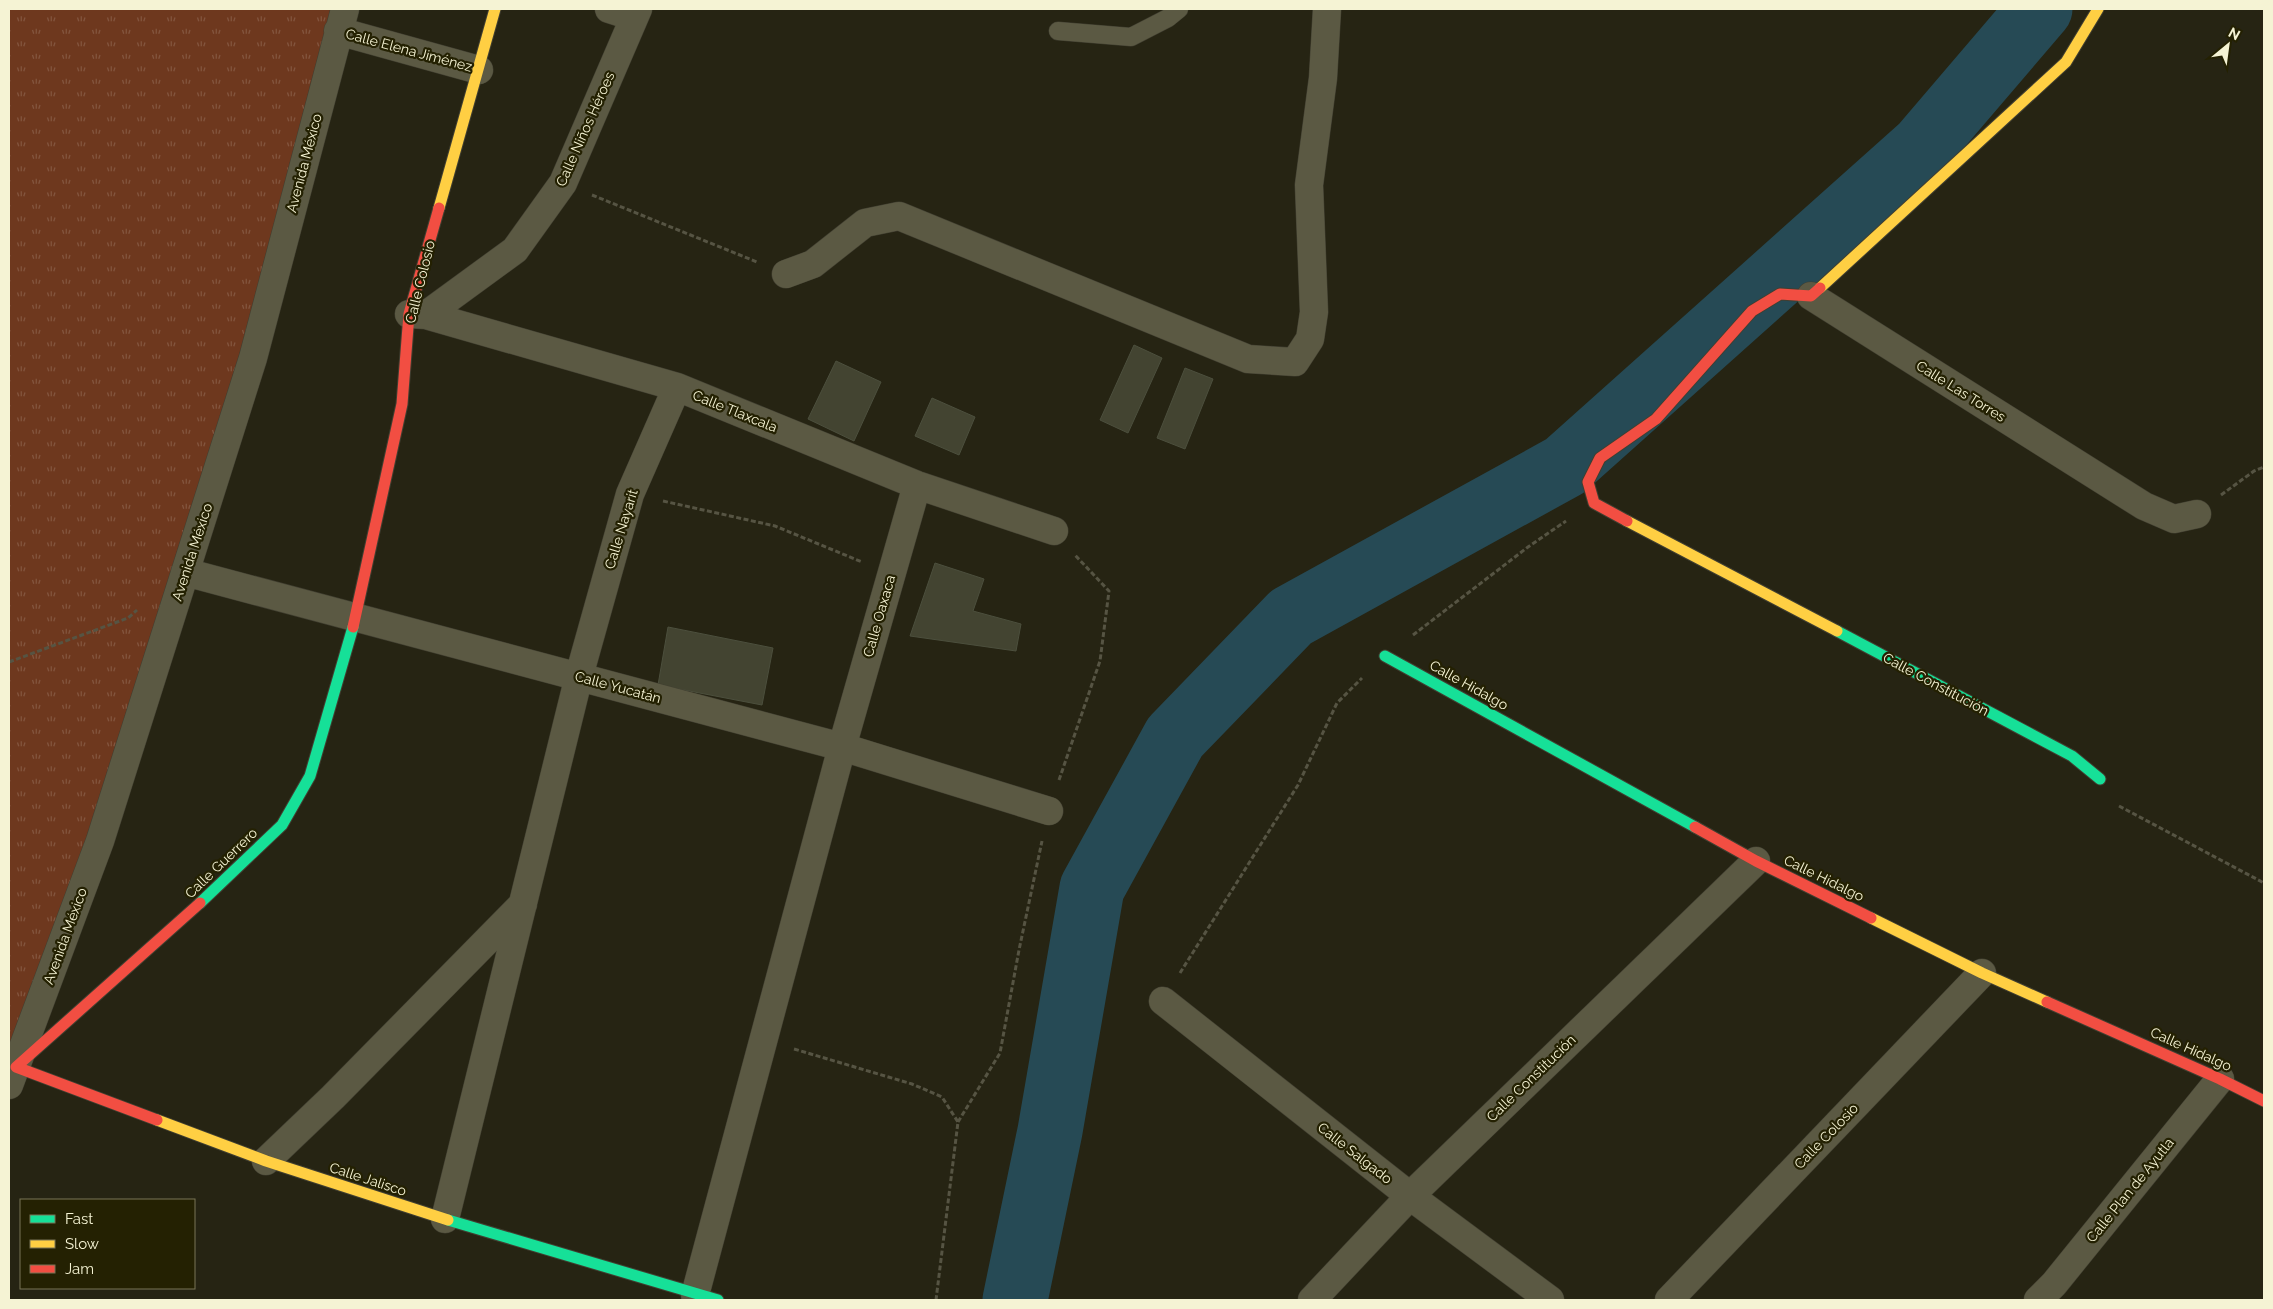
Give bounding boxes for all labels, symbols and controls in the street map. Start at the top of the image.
north arrow [2203,20,2253,70]
text: N [2226,24,2243,43]
street label: Calle Elena Jiménez [344,25,474,75]
street label: Calle Niños Héroes [553,69,618,189]
street label: Avenida México [283,112,325,214]
street label: Calle Colosio [402,239,438,325]
street label: Calle Las Torres [1913,357,2009,425]
street label: Calle Tlaxcala [690,387,780,435]
street label: Calle Nayarit [601,487,641,571]
street label: Avenida México [169,501,215,603]
street label: Calle Oaxaca [860,573,898,659]
street label: Calle Constitución [1880,649,1992,719]
street label: Calle Hidalgo [1427,657,1511,713]
street label: Calle Yucatán [573,668,663,706]
street label: Calle Guerrero [182,825,260,901]
street label: Calle Hidalgo [1781,852,1867,904]
street label: Avenida México [40,885,90,987]
street label: Calle Hidalgo [2148,1024,2234,1074]
street label: Calle Constitución [1483,1031,1579,1125]
street label: Calle Colosio [1791,1100,1861,1172]
street label: Calle Salgado [1315,1119,1395,1187]
street label: Calle Plan de Ayutla [2083,1135,2177,1245]
street label: Calle Jalisco [327,1159,409,1199]
legend [20,1199,195,1289]
text: Fast [65,1210,93,1228]
text: Slow [65,1235,99,1253]
text: Jam [65,1260,94,1278]

